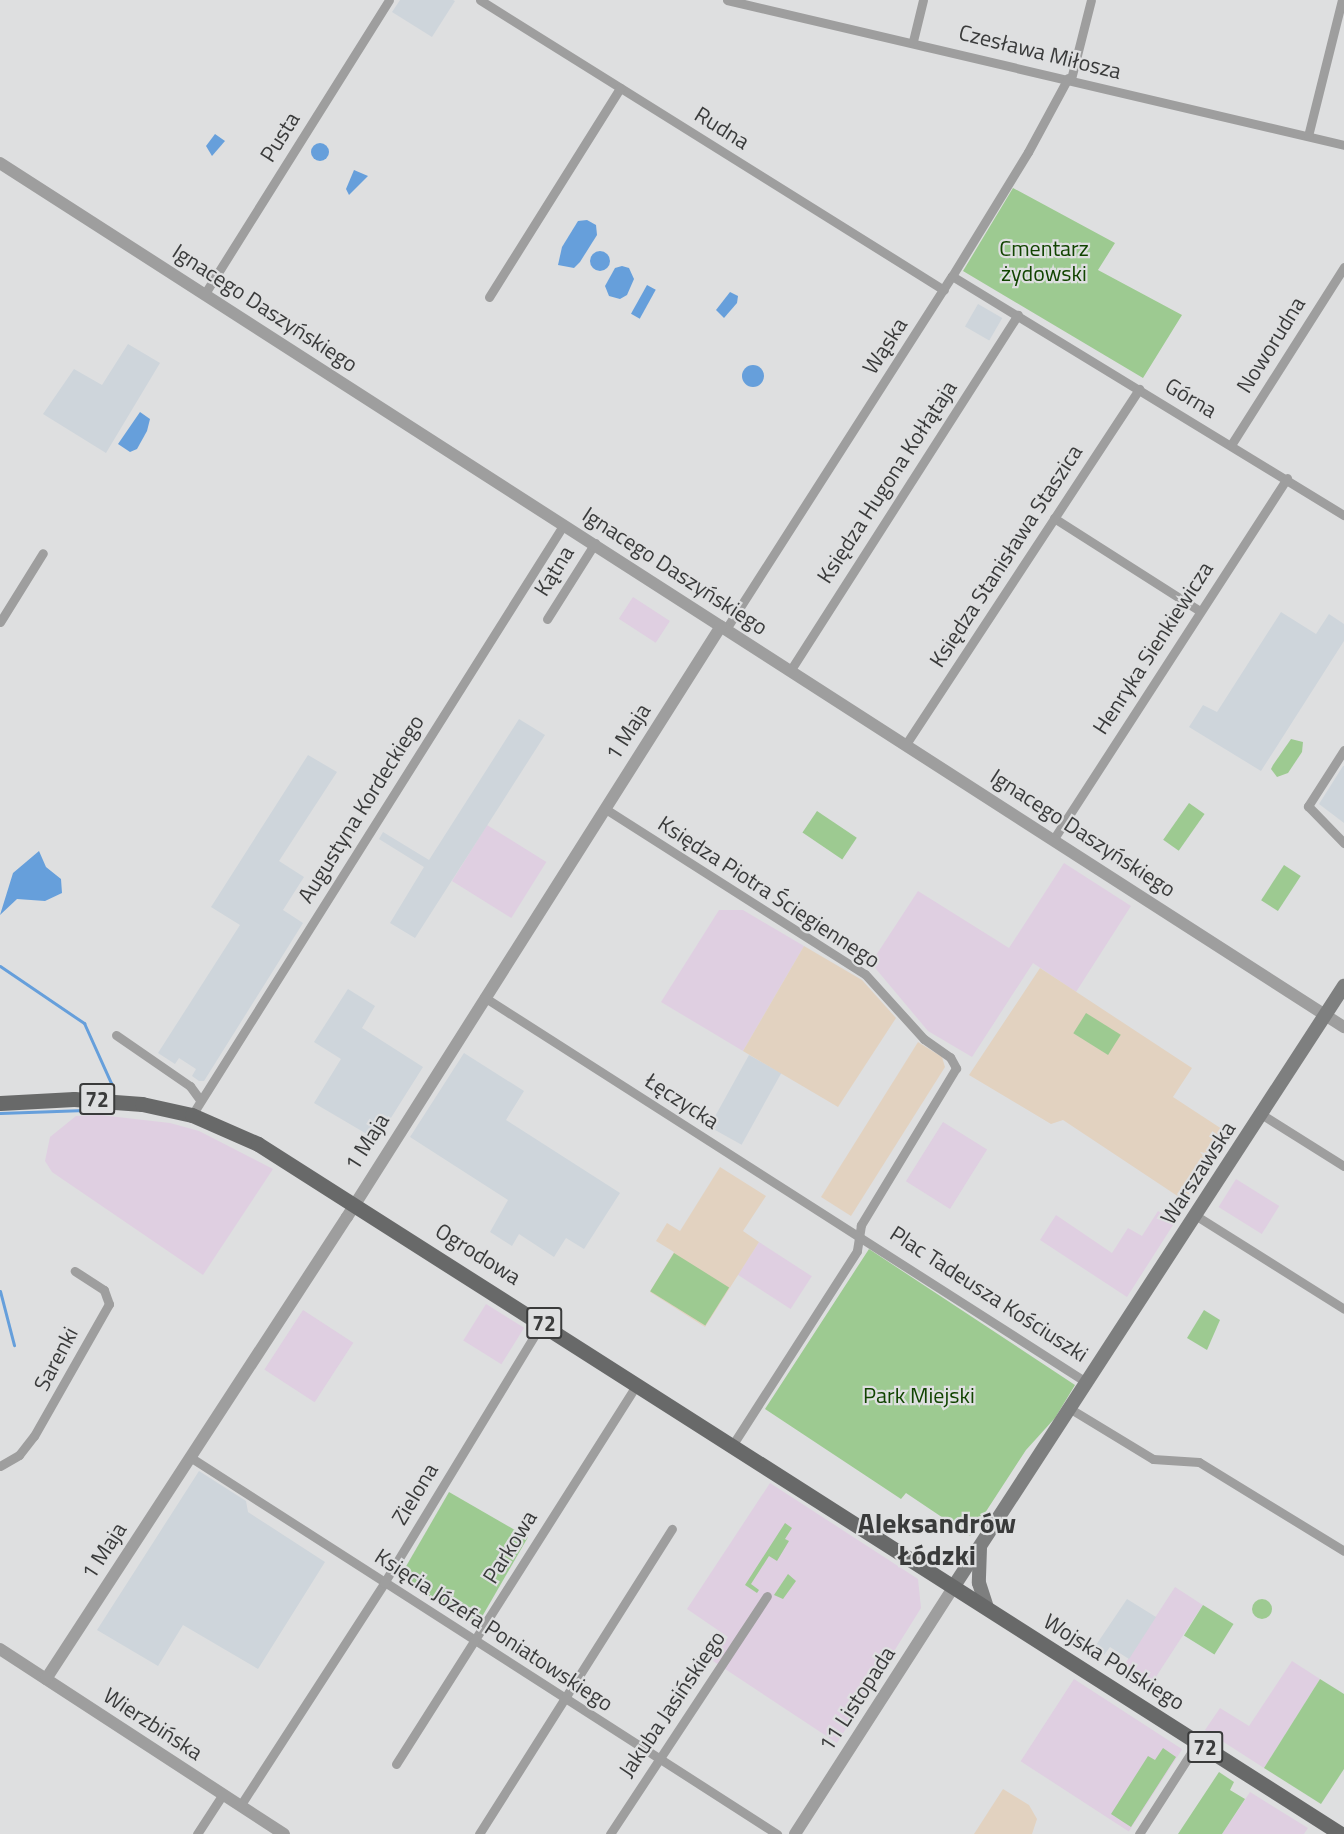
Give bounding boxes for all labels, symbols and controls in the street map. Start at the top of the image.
street label: Czesława Miłosza [956,19,1124,85]
street label: Rudna [690,101,754,155]
street label: Pusta [255,107,305,167]
park label: Cmentarz żydowski [999,235,1089,286]
street label: Ignacego Daszyńskiego [168,238,362,378]
street label: Noworudna [1231,292,1311,398]
street label: Wąska [857,313,913,379]
street label: Górna [1160,372,1222,424]
street label: Księdza Hugona Kołłątaja [812,376,962,588]
street label: Księdza Stanisława Staszica [924,440,1088,672]
street label: Ignacego Daszyńskiego [578,501,772,641]
street label: Kątna [528,541,580,601]
street label: Henryka Sienkiewicza [1087,557,1219,739]
street label: 1 Maja [600,699,656,765]
street label: Augustyna Kordeckiego [292,710,430,908]
street label: Ignacego Daszyńskiego [986,763,1180,903]
street label: Księdza Piotra Ściegiennego [653,810,885,974]
street label: Łęczycka [640,1067,724,1135]
road number: 72 [79,1081,115,1117]
street label: 1 Maja [339,1109,395,1175]
street label: Warszawska [1155,1117,1241,1229]
street label: Ogrodowa [430,1217,526,1291]
street label: Plac Tadeusza Kościuszki [885,1220,1093,1368]
road number: 72 [526,1305,562,1341]
street label: Sarenki [28,1323,84,1395]
park label: Park Miejski [863,1383,975,1409]
street label: Zielona [386,1458,444,1530]
street label: Parkowa [477,1506,543,1588]
district label: Aleksandrów Łódzki [858,1506,1016,1572]
street label: 1 Maja [76,1518,132,1584]
street label: Księcia Józefa Poniatowskiego [370,1543,618,1717]
street label: Wojska Polskiego [1039,1608,1189,1716]
street label: Jakuba Jasińskiego [613,1626,731,1782]
street label: 11 Listopada [813,1642,901,1756]
street label: Wierzbińska [98,1682,208,1766]
road number: 72 [1187,1729,1223,1765]

